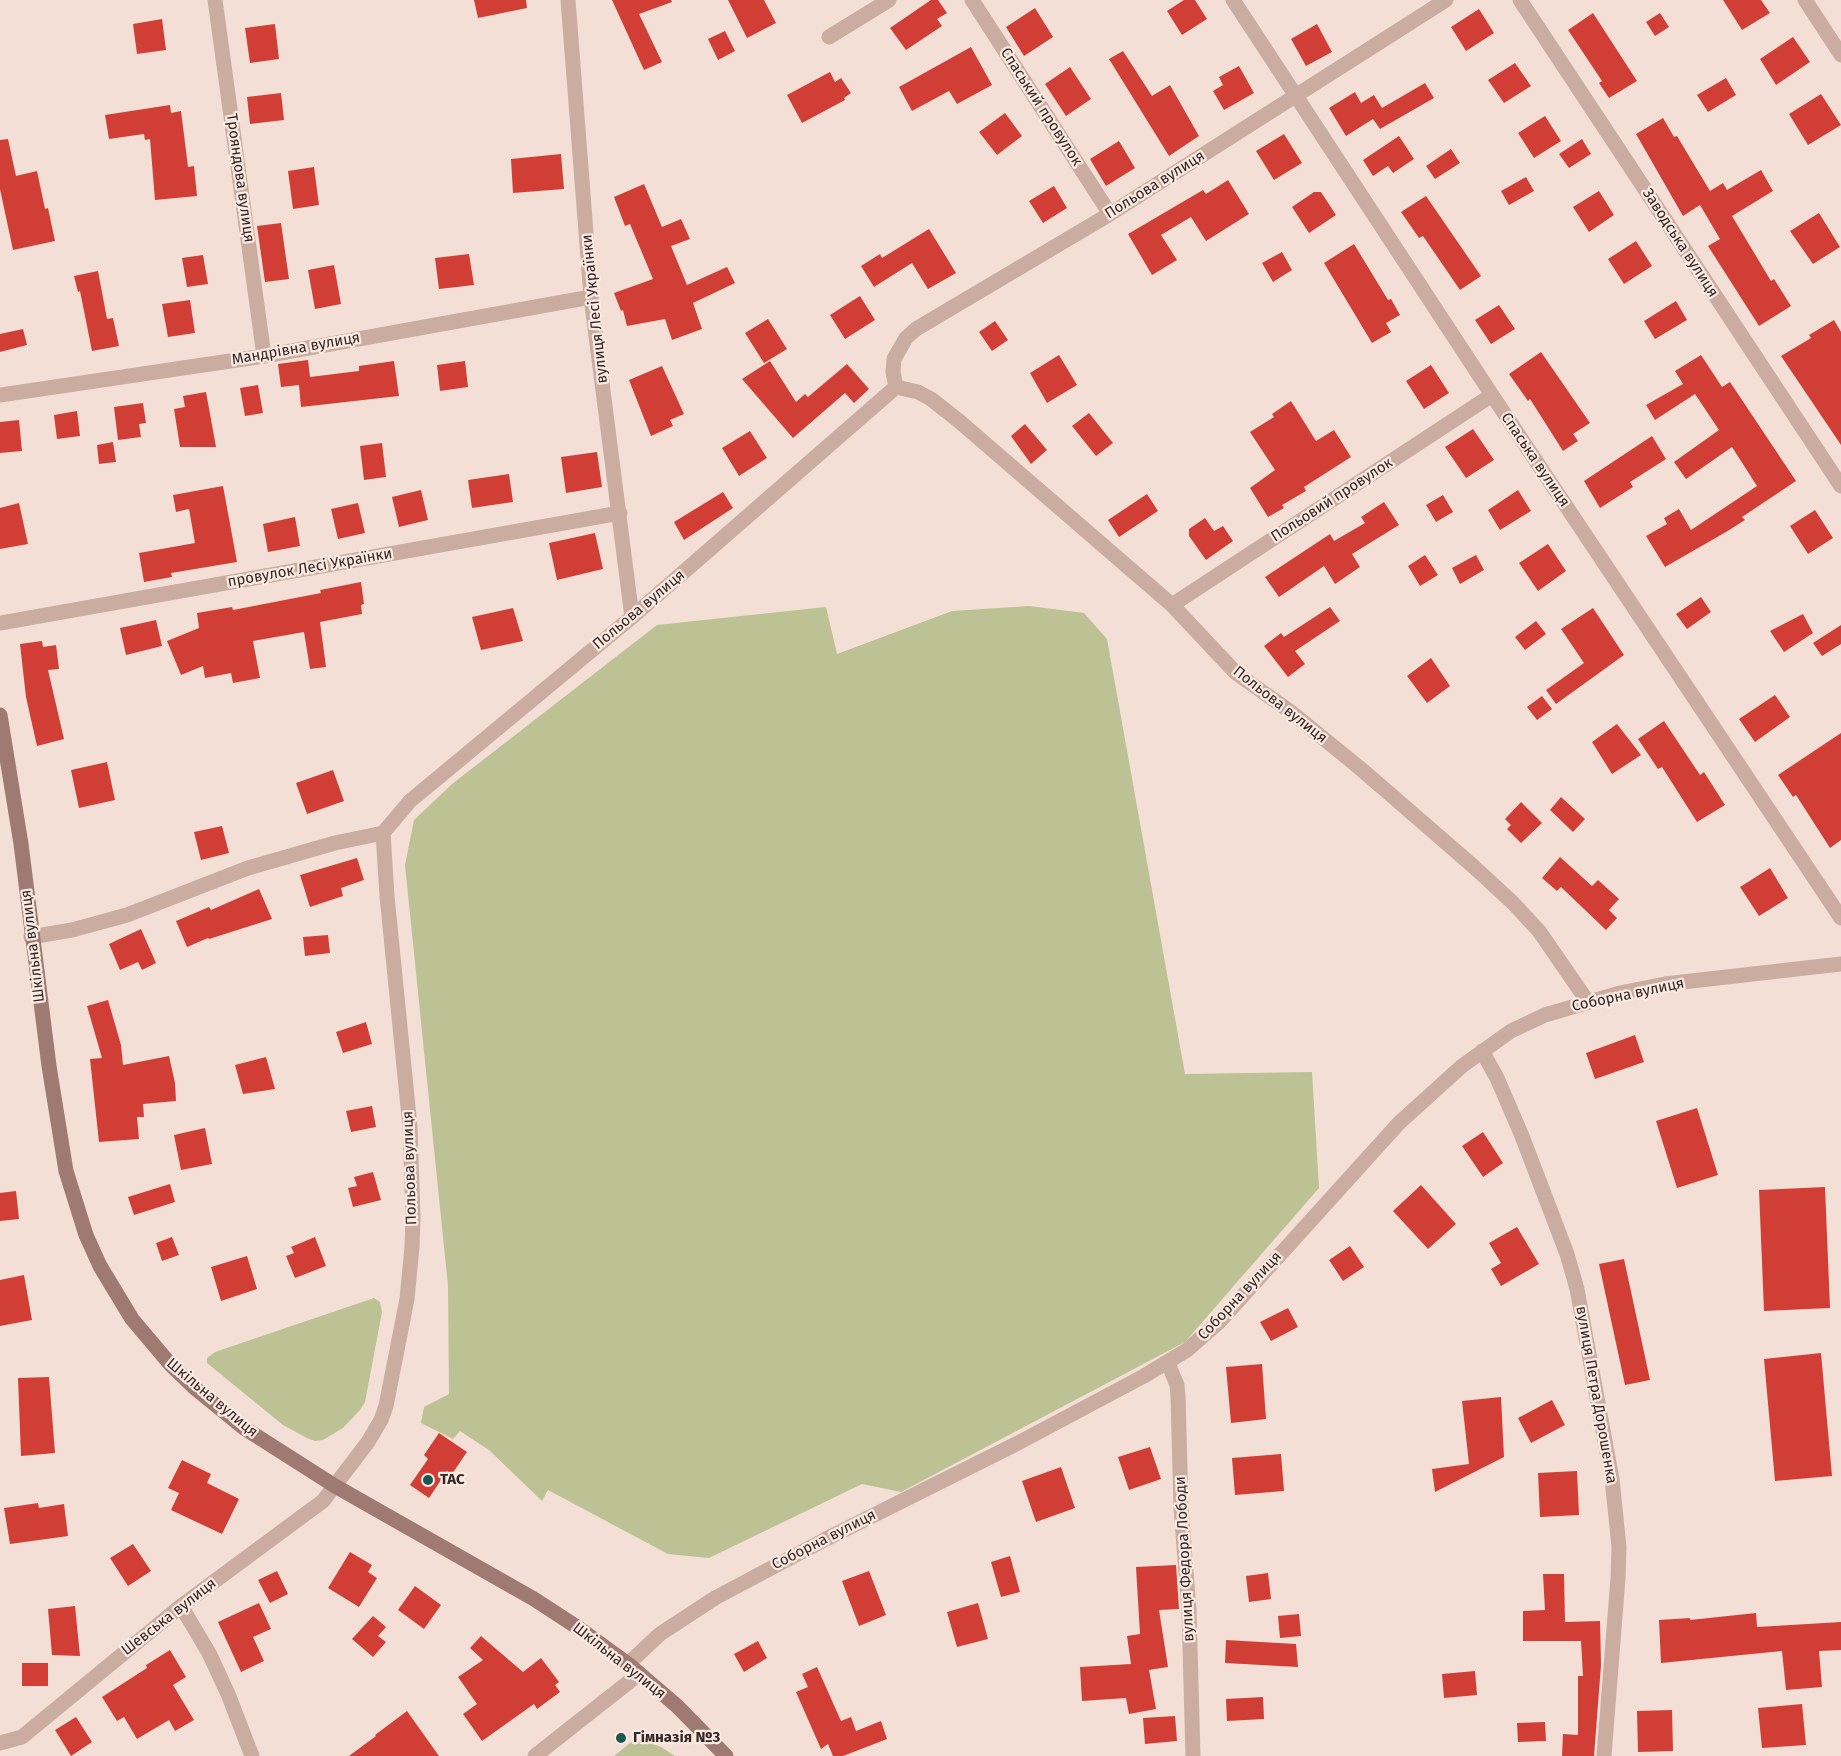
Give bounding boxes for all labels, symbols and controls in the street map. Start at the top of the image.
street label: Спаський провулок [996,45,1086,169]
street label: Трояндова вулиця [222,112,258,244]
street label: Польова вулиця [1102,147,1208,223]
street label: Заводська вулиця [1638,185,1722,301]
street label: вулиця Лесі Українки [578,234,612,384]
street label: Мандрівна вулиця [230,329,362,369]
street label: Спаська вулиця [1497,409,1573,511]
street label: Польовий провулок [1268,454,1396,546]
street label: провулок Лесі Українки [226,545,394,591]
street label: Польова вулиця [589,566,689,654]
street label: Польова вулиця [1229,663,1331,747]
street label: Шкільна вулиця [17,889,49,1003]
street label: Соборна вулиця [1570,974,1686,1016]
street label: Польова вулиця [399,1110,421,1226]
street label: Соборна вулиця [1194,1248,1286,1344]
street label: вулиця Петра Дорошенка [1572,1305,1620,1485]
street label: Шкільна вулиця [163,1355,261,1441]
place label: ТАС [440,1471,465,1489]
marker: ТАС [421,1473,435,1487]
street label: вулиця Федора Лободи [1172,1476,1198,1642]
street label: Соборна вулиця [769,1506,879,1574]
street label: Шевська вулиця [118,1574,220,1660]
street label: Шкільна вулиця [569,1619,669,1703]
place label: Гімназія №3 [633,1729,720,1747]
marker: Гімназія №3 [614,1731,628,1745]

